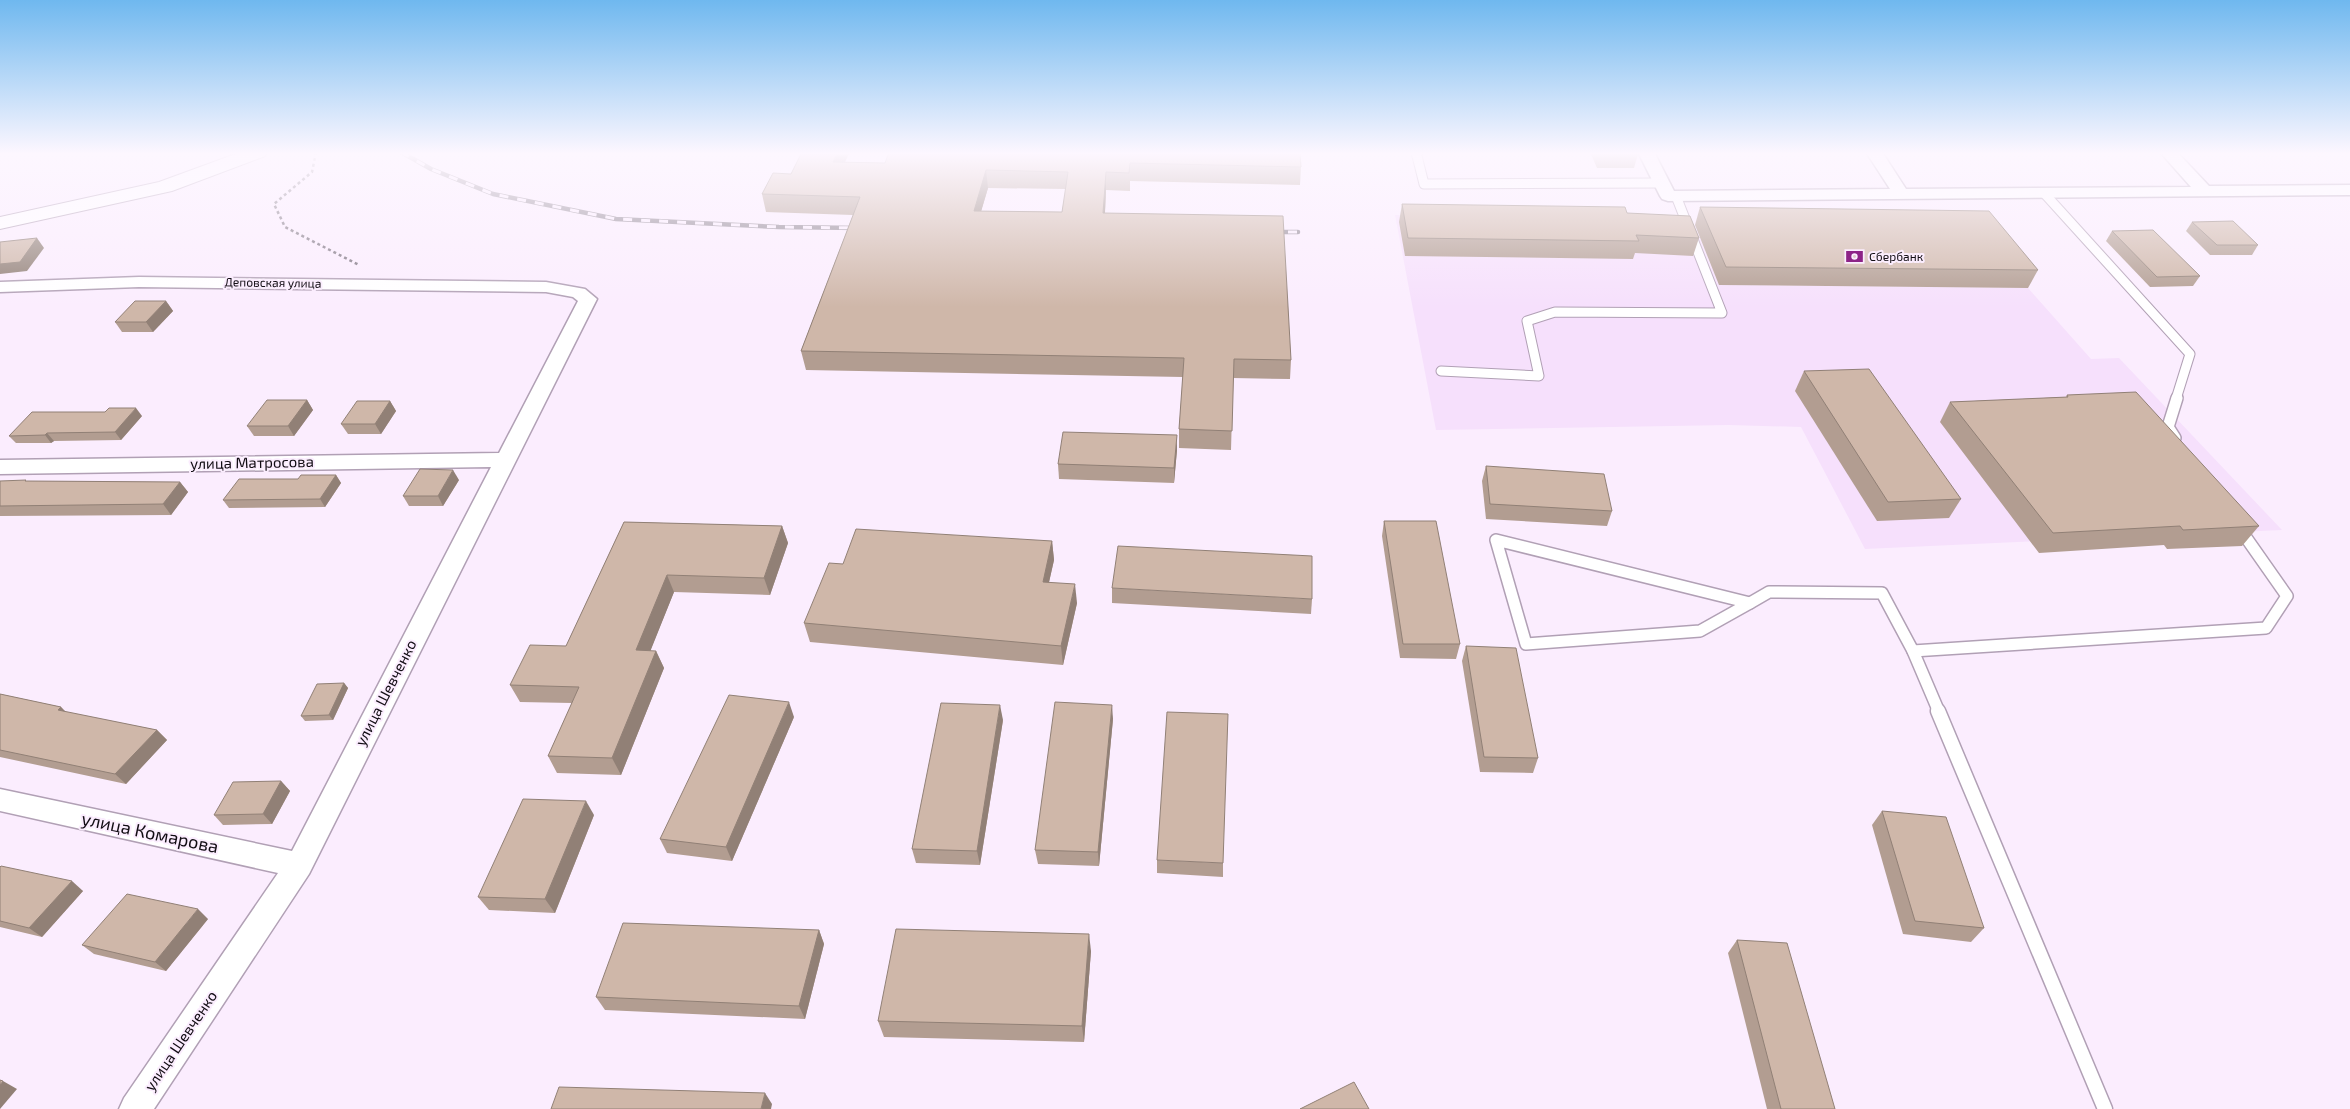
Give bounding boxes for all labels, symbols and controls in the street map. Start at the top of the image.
bank icon: Сбербанк [1845,247,1865,267]
place label: Сбербанк [1869,249,1924,263]
street label: Деповская улица [224,274,322,291]
street label: улица Матросова [190,452,314,473]
street label: улица Шевченко [351,636,421,749]
street label: улица Комарова [80,807,221,857]
street label: улица Шевченко [140,987,221,1095]

